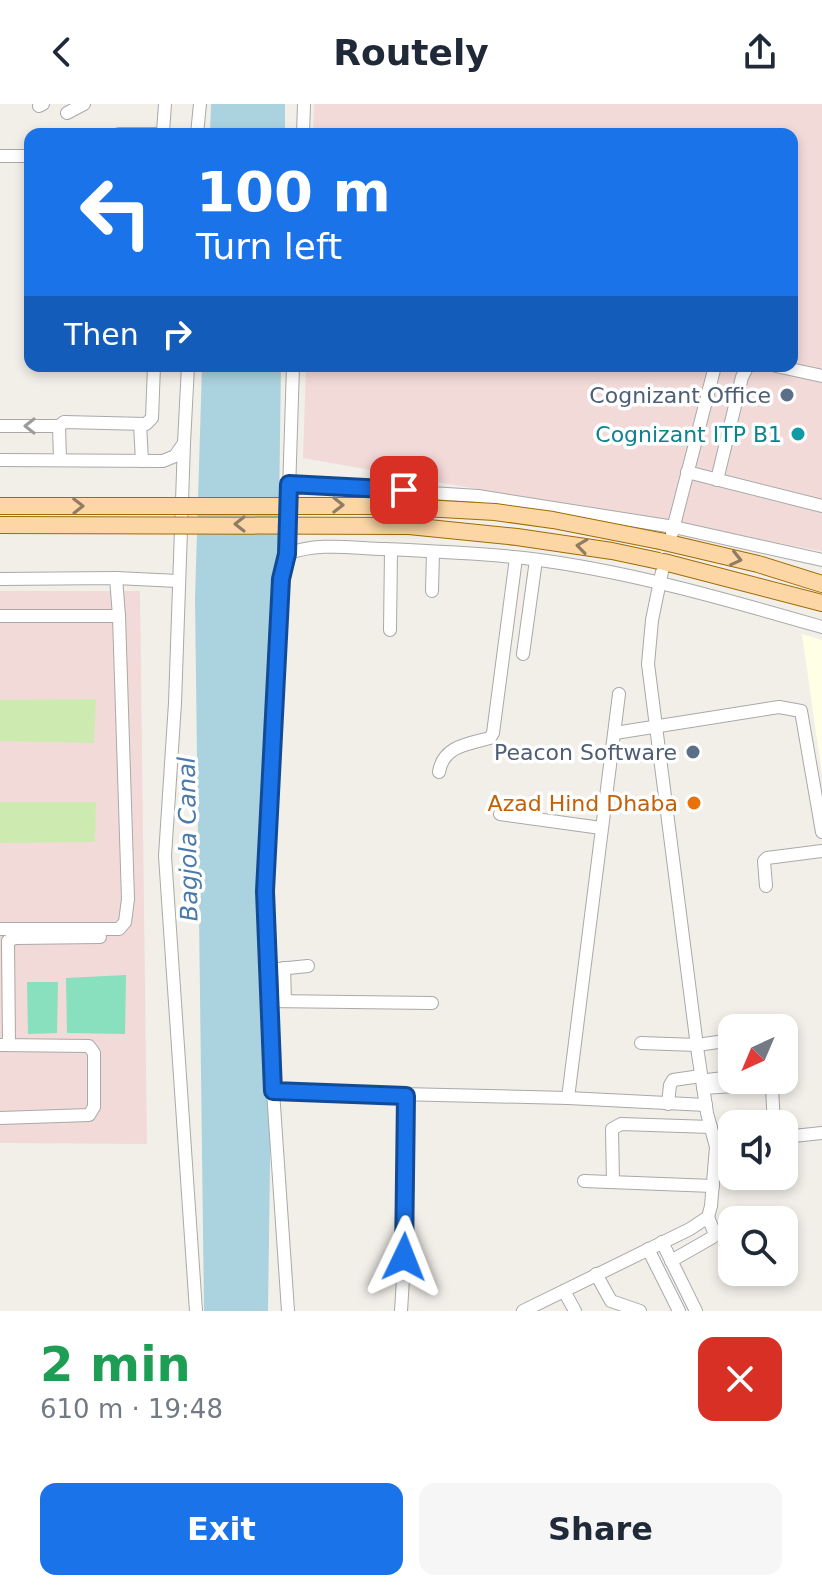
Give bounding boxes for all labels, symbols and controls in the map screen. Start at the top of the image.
icon: back [40,30,84,74]
icon: share [738,30,782,74]
text: Routely [333,32,489,73]
text: 100 m [196,159,391,224]
icon: left [64,160,168,264]
text: Turn left [196,226,342,267]
icon: right [155,312,199,356]
text: Then [64,317,139,352]
place label: Cognizant Office [589,383,771,408]
marker: Cognizant Office [778,386,796,404]
one-way arrow [23,417,36,435]
place label: Cognizant ITP B1 [595,422,782,447]
marker: Cognizant ITP B1 [789,425,807,443]
pin [370,456,438,524]
icon: arrive [382,468,426,512]
one-way arrow [332,496,345,514]
one-way arrow [72,497,85,514]
one-way arrow [233,515,246,533]
one-way arrow [575,538,588,555]
one-way arrow [729,550,743,567]
place label: Peacon Software [494,740,677,765]
marker: Peacon Software [684,743,702,761]
water label: Bagjola Canal [173,756,203,922]
place label: Azad Hind Dhaba [488,791,678,816]
marker: Azad Hind Dhaba [685,794,703,812]
north arrow [718,1014,798,1094]
map controls [718,1014,798,1286]
button: sound [718,1110,798,1190]
button: search [718,1206,798,1286]
position arrow [362,1215,446,1299]
text: 2 min [40,1336,191,1392]
button: close [698,1337,782,1421]
text: 610 m · 19:48 [40,1394,223,1424]
button: Exit [40,1483,403,1575]
button: Share [419,1483,782,1575]

